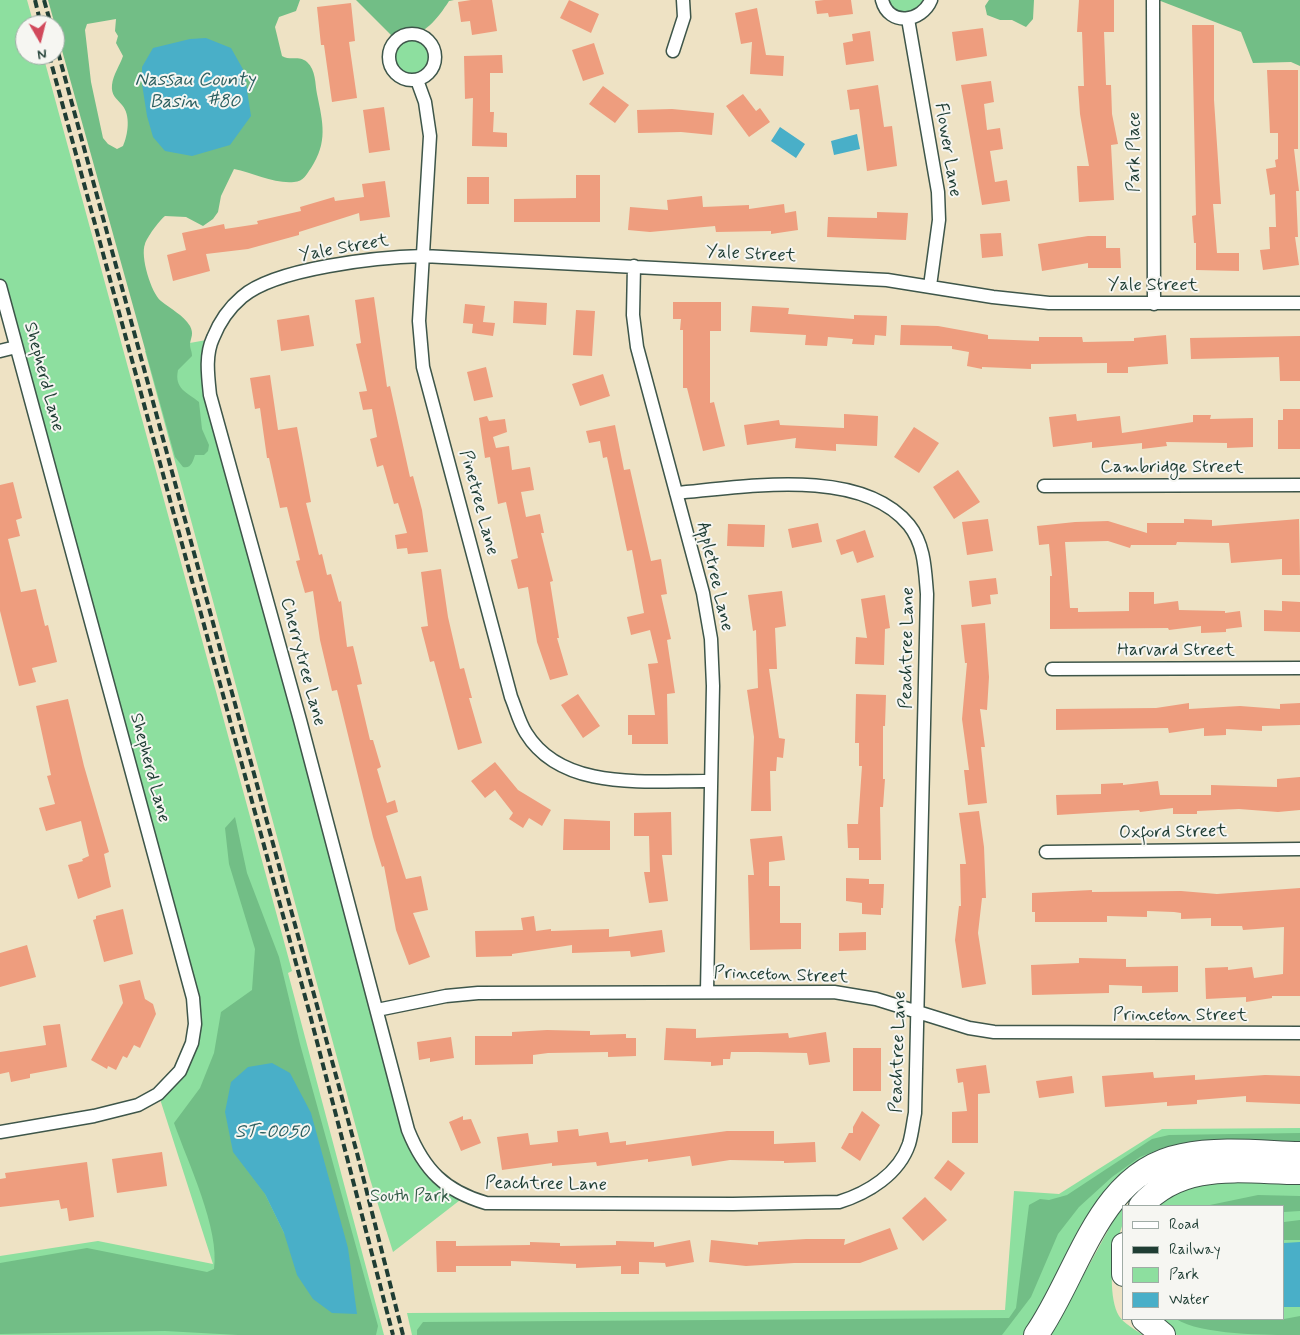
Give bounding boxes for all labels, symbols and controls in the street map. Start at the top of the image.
north arrow [15,15,65,65]
text: N [36,44,48,63]
water label: Nassau County Basin #80 [135,70,255,114]
street label: Flower Lane [929,101,965,199]
street label: Park Place [1124,112,1146,192]
street label: Yale Street [298,231,390,267]
street label: Yale Street [705,242,797,268]
street label: Yale Street [1108,275,1198,297]
street label: Shepherd Lane [18,320,68,434]
street label: Pinetree Lane [454,448,502,558]
street label: Cambridge Street [1100,457,1244,479]
street label: Appletree Lane [691,521,737,633]
street label: Peachtree Lane [896,587,920,709]
street label: Cherrytree Lane [274,595,330,729]
street label: Harvard Street [1117,640,1235,662]
street label: Shepherd Lane [124,711,174,825]
street label: Oxford Street [1119,821,1227,845]
street label: Princeton Street [713,963,849,989]
street label: Peachtree Lane [886,991,912,1113]
street label: Princeton Street [1113,1005,1247,1027]
water label: ST-0050 [235,1122,309,1144]
street label: Peachtree Lane [485,1173,607,1197]
park label: South Park [370,1186,450,1208]
legend [1122,1205,1285,1320]
text: Road [1169,1215,1199,1235]
text: Railway [1169,1240,1221,1260]
text: Park [1169,1265,1199,1285]
text: Water [1169,1290,1209,1310]

